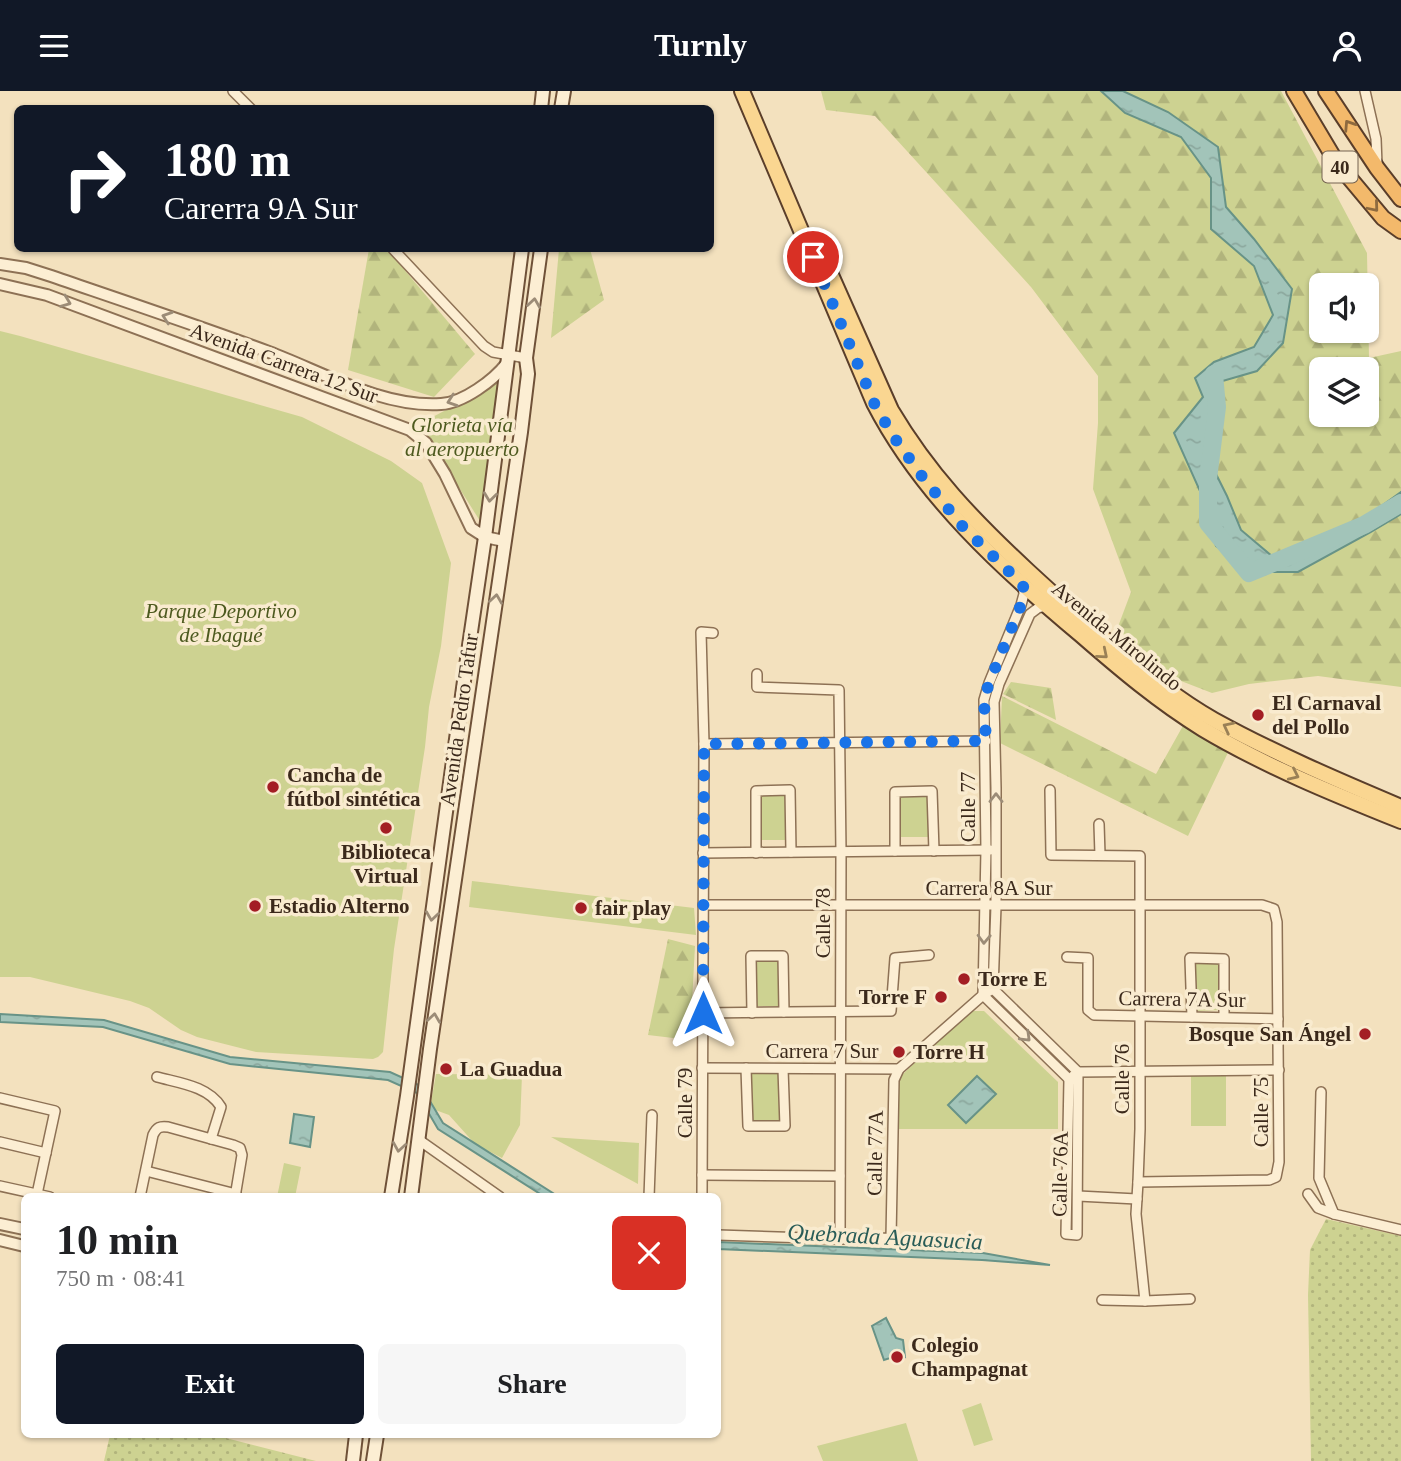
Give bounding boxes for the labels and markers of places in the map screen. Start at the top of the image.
pin [783,227,843,287]
place label: El Carnaval del Pollo [1272,691,1381,739]
marker: El Carnaval del Pollo [1250,707,1266,723]
place label: Cancha de fútbol sintética [287,763,421,811]
marker: Cancha de fútbol sintética [265,779,281,795]
marker: Biblioteca Virtual [378,820,394,836]
place label: Biblioteca Virtual [341,840,431,888]
place label: Estadio Alterno [269,894,410,918]
place label: fair play [595,896,672,920]
marker: Estadio Alterno [247,898,263,914]
marker: fair play [573,900,589,916]
place label: Torre E [978,967,1047,991]
marker: Torre E [956,971,972,987]
place label: Torre F [859,985,927,1009]
marker: Torre F [933,989,949,1005]
place label: Bosque San Ángel [1189,1022,1351,1046]
marker: Bosque San Ángel [1357,1026,1373,1042]
place label: Torre H [913,1040,985,1064]
marker: Torre H [891,1044,907,1060]
place label: La Guadua [460,1057,563,1081]
marker: La Guadua [438,1061,454,1077]
place label: Colegio Champagnat [911,1333,1028,1381]
marker: Colegio Champagnat [889,1349,905,1365]

